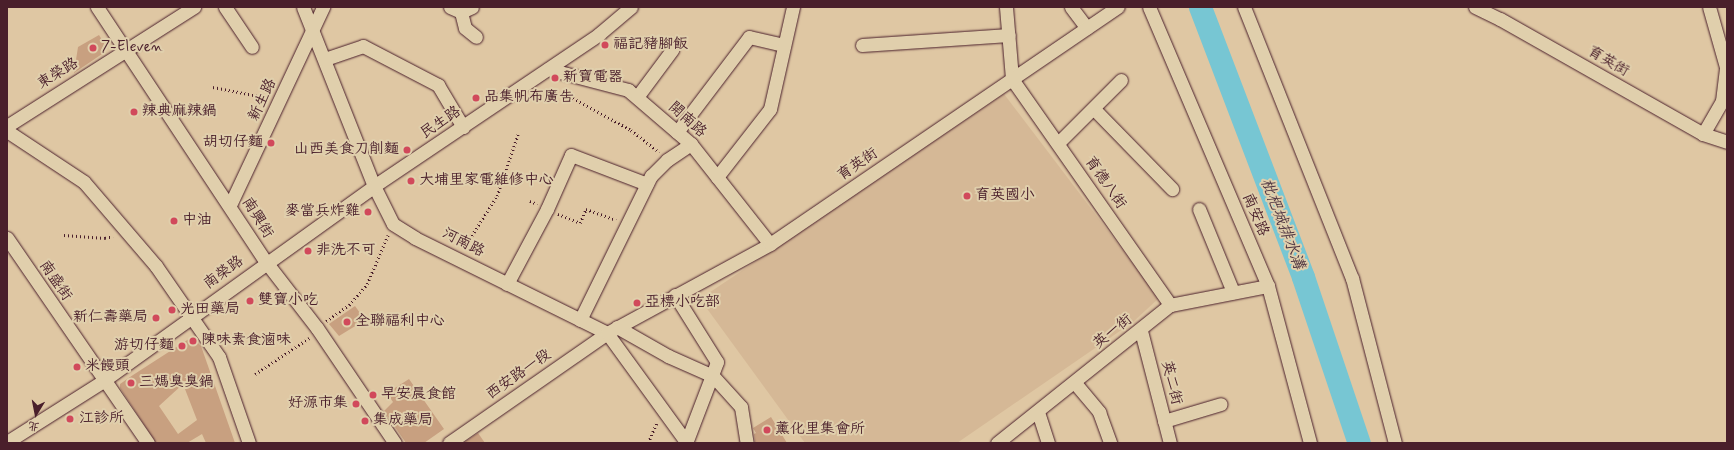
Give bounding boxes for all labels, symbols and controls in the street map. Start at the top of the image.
place label: 福記豬腳飯 [613,36,688,54]
place label: 7-Eleven [101,39,163,57]
marker: 福記豬腳飯 [600,40,610,50]
marker: 7-Eleven [88,43,98,53]
street label: 育英街 [1584,43,1632,81]
street label: 東榮路 [34,54,82,94]
place label: 新寶電器 [563,69,623,87]
marker: 新寶電器 [550,73,560,83]
street label: 新生路 [245,76,281,124]
place label: 品集帆布廣告 [484,89,574,107]
marker: 品集帆布廣告 [471,93,481,103]
street label: 開南路 [664,98,710,142]
place label: 辣典麻辣鍋 [142,103,217,121]
street label: 民生路 [417,103,465,143]
marker: 辣典麻辣鍋 [129,107,139,117]
place label: 胡切仔麵 [203,134,263,152]
marker: 胡切仔麵 [266,138,276,148]
place label: 山西美食刀削麵 [294,141,399,159]
marker: 山西美食刀削麵 [402,145,412,155]
street label: 育英街 [834,145,882,185]
street label: 育德八街 [1080,153,1130,213]
place label: 大埔里家電維修中心 [419,172,554,190]
marker: 大埔里家電維修中心 [406,176,416,186]
water label: 枇杷城排水溝 [1256,176,1308,272]
place label: 育英國小 [975,187,1035,205]
marker: 育英國小 [962,191,972,201]
street label: 南安路 [1238,191,1272,239]
street label: 南興街 [237,194,277,242]
place label: 麥當兵炸雞 [285,203,360,221]
marker: 麥當兵炸雞 [363,207,373,217]
place label: 中油 [182,212,212,230]
marker: 中油 [169,216,179,226]
street label: 河南路 [439,225,487,261]
place label: 非洗不可 [316,242,376,260]
marker: 非洗不可 [303,246,313,256]
street label: 南榮路 [201,252,247,294]
street label: 南盛街 [35,257,75,305]
place label: 雙寶小吃 [258,292,318,310]
place label: 亞標小吃部 [645,294,720,312]
marker: 雙寶小吃 [245,296,255,306]
marker: 亞標小吃部 [632,298,642,308]
place label: 光田藥局 [180,301,240,319]
marker: 光田藥局 [167,305,177,315]
place label: 新仁壽藥局 [73,309,148,327]
street label: 英一街 [1090,311,1136,353]
marker: 新仁壽藥局 [151,313,161,323]
place label: 全聯福利中心 [355,313,445,331]
marker: 全聯福利中心 [342,317,352,327]
place label: 陳味素食滷味 [201,332,291,350]
marker: 陳味素食滷味 [188,336,198,346]
place label: 游切仔麵 [114,337,174,355]
marker: 游切仔麵 [177,341,187,351]
street label: 西安路一段 [483,346,555,404]
place label: 米饅頭 [85,358,130,376]
street label: 英二街 [1157,359,1185,407]
marker: 米饅頭 [72,362,82,372]
place label: 三媽臭臭鍋 [139,374,214,392]
marker: 三媽臭臭鍋 [126,378,136,388]
place label: 早安晨食館 [381,386,456,404]
marker: 早安晨食館 [368,390,378,400]
north arrow [16,394,56,434]
place label: 好源市集 [288,395,348,413]
marker: 好源市集 [351,399,361,409]
place label: 江診所 [79,410,124,428]
place label: 集成藥局 [373,412,433,430]
marker: 江診所 [64,413,76,425]
marker: 集成藥局 [360,416,370,426]
text: 北 [27,418,41,434]
place label: 薰化里集會所 [775,421,865,439]
marker: 薰化里集會所 [762,425,772,435]

